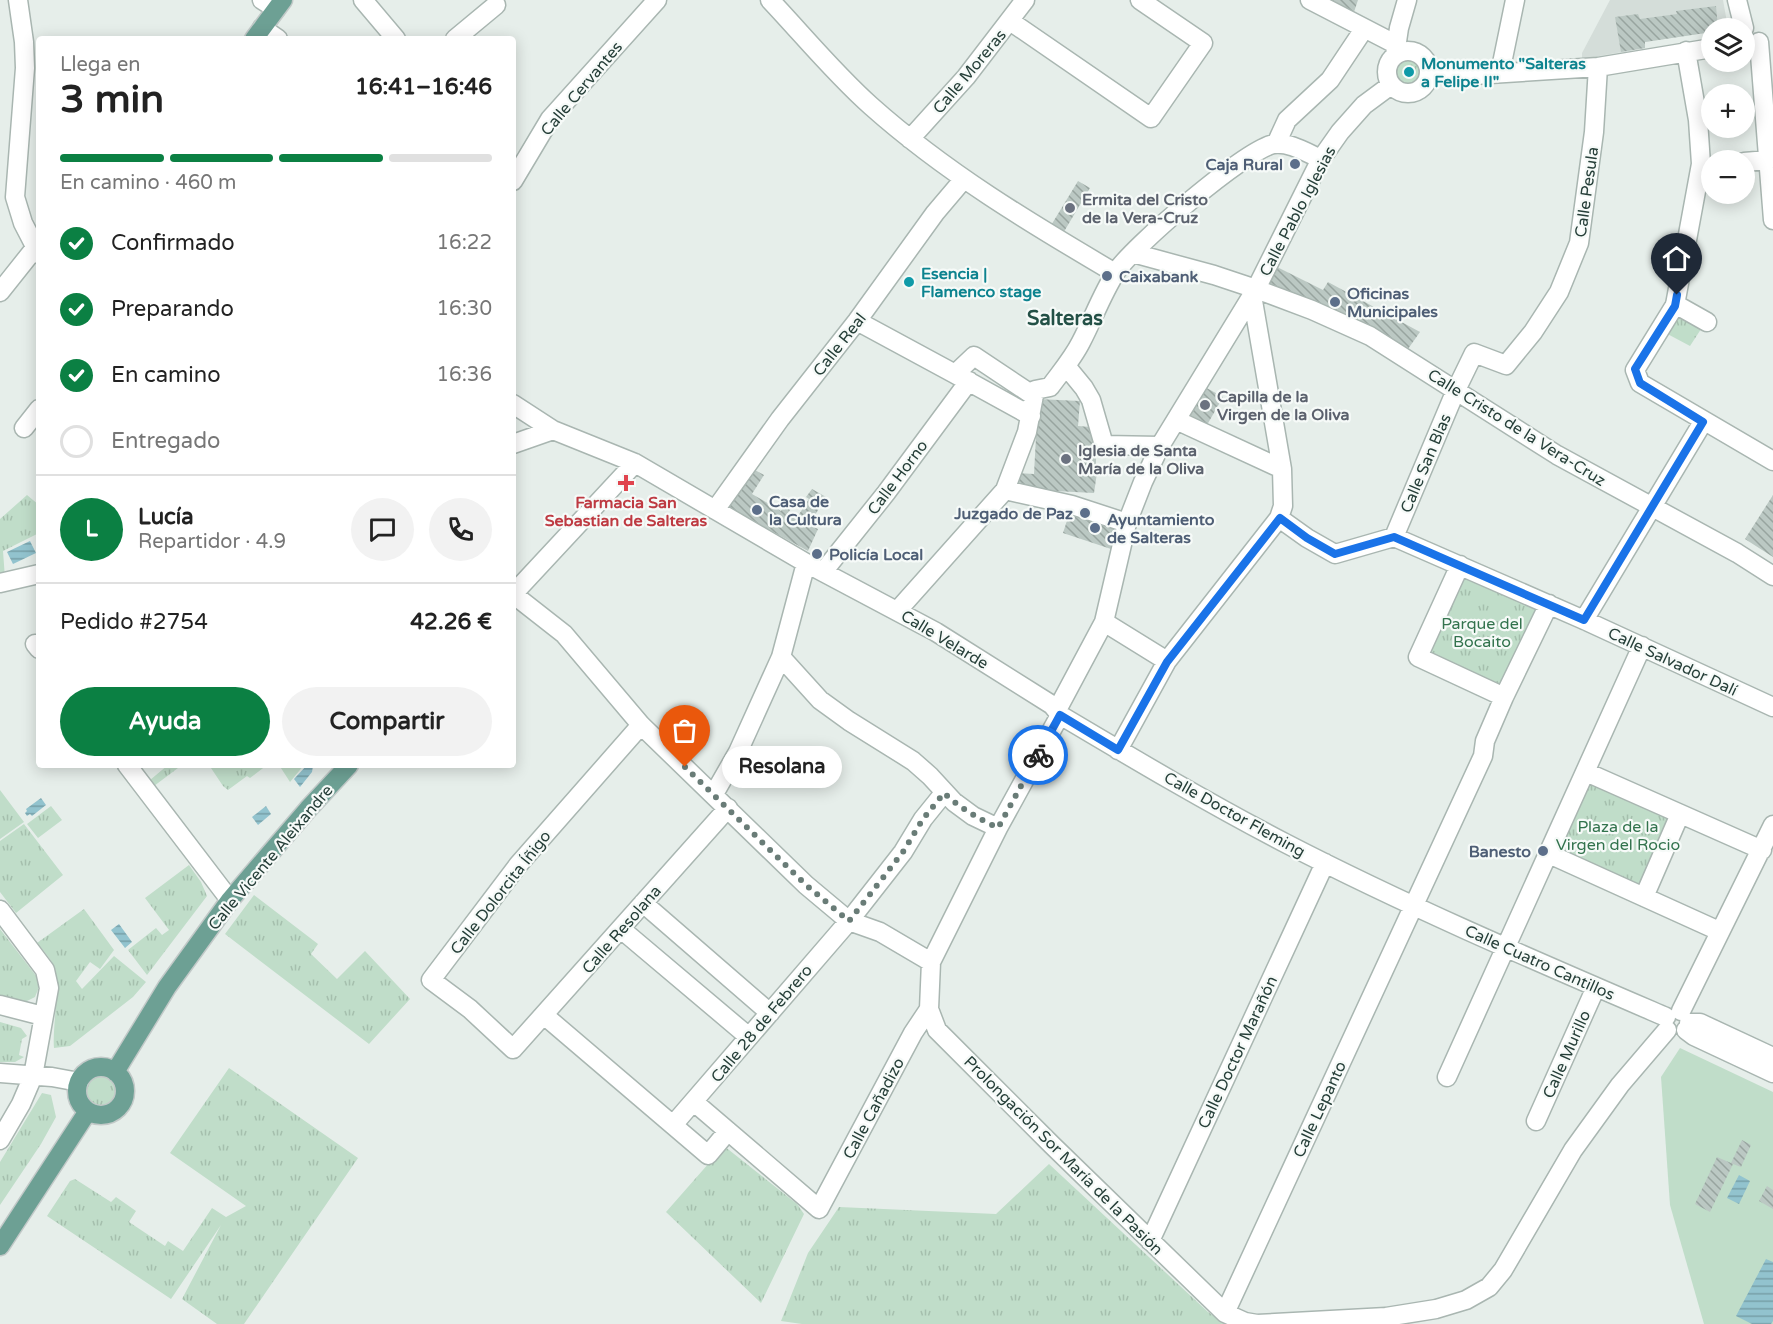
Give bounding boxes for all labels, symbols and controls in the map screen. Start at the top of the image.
map controls [1701,18,1755,204]
button: layers [1701,18,1755,72]
street label: Calle Moreras [929,25,1011,118]
street label: Calle Cervantes [536,37,627,140]
text: Llega en [60,53,140,77]
place label: Monumento "Salteras a Felipe II" [1421,54,1586,92]
marker: Monumento "Salteras a Felipe II" [1402,65,1416,79]
text: 16:41–16:46 [355,74,492,100]
text: 3 min [60,76,164,123]
button: + [1701,84,1755,138]
street label: Calle Pablo Iglesias [1255,143,1341,280]
street label: Calle Pesula [1571,146,1603,239]
button: − [1701,150,1755,204]
place label: Caja Rural [1205,155,1283,175]
marker: Caja Rural [1288,157,1302,171]
text: En camino · 460 m [60,171,236,195]
place label: Ermita del Cristo de la Vera-Cruz [1082,190,1208,228]
marker: Ermita del Cristo de la Vera-Cruz [1063,201,1077,215]
icon: check [60,227,93,260]
text: Confirmado [111,230,235,256]
text: 16:22 [437,231,492,255]
pin [1651,233,1702,295]
icon: home [1660,242,1693,275]
place label: Esencia | Flamenco stage [921,264,1041,302]
place label: Caixabank [1119,267,1199,287]
marker: Caixabank [1100,269,1114,283]
marker: Esencia | Flamenco stage [902,275,916,289]
place label: Oficinas Municipales [1347,284,1438,322]
icon: check [60,293,93,326]
marker: Oficinas Municipales [1328,295,1342,309]
text: Preparando [111,296,234,322]
text: 16:30 [437,297,492,321]
district label: Salteras [1027,307,1103,331]
street label: Calle Real [809,309,871,380]
icon: check [60,359,93,392]
text: En camino [111,362,221,388]
text: 16:36 [437,363,492,387]
street label: Calle Cristo de la Vera-Cruz [1424,365,1609,491]
place label: Capilla de la Virgen de la Oliva [1217,387,1350,425]
marker: Capilla de la Virgen de la Oliva [1198,398,1212,412]
street label: Calle San Blas [1396,411,1456,516]
text: Entregado [111,428,220,454]
street label: Calle Horno [863,436,932,519]
place label: Iglesia de Santa María de la Oliva [1078,441,1204,479]
marker: Iglesia de Santa María de la Oliva [1059,452,1073,466]
marker: Farmacia San Sebastian de Salteras [619,476,633,490]
place label: Casa de la Cultura [769,492,842,530]
place label: Farmacia San Sebastian de Salteras [545,493,708,531]
button: chat [351,498,414,561]
button: phone [429,498,492,561]
marker: Casa de la Cultura [750,503,764,517]
text: Lucía [138,504,194,530]
place label: Juzgado de Paz [953,504,1073,524]
marker: Juzgado de Paz [1078,506,1092,520]
place label: Ayuntamiento de Salteras [1107,510,1215,548]
text: L [85,516,98,542]
marker: Ayuntamiento de Salteras [1088,521,1102,535]
text: Repartidor · 4.9 [138,530,286,554]
place label: Policía Local [829,545,923,565]
marker: Policía Local [810,547,824,561]
street label: Calle Velarde [897,606,992,674]
text: Pedido #2754 [60,609,208,635]
text: 42.26 € [410,609,492,635]
park label: Parque del Bocaito [1441,614,1523,652]
street label: Calle Salvador Dalí [1605,623,1740,701]
button: Ayuda [60,687,270,756]
button: Compartir [282,687,492,756]
pin [659,705,710,767]
icon: bag [668,714,701,747]
courier [1008,725,1068,785]
icon: bike [1022,739,1055,772]
callout: Resolana [721,746,841,788]
text: Resolana [739,755,825,779]
street label: Calle Doctor Fleming [1160,768,1309,862]
street label: Calle Vicente Aleixandre [204,781,338,934]
park label: Plaza de la Virgen del Rocio [1556,817,1680,855]
street label: Calle Dolorcita Íñigo [446,827,555,959]
place label: Banesto [1469,842,1531,862]
marker: Banesto [1536,844,1550,858]
street label: Calle Resolana [578,881,666,978]
street label: Calle Cuatro Cantillos [1462,921,1618,1005]
street label: Calle 28 de Febrero [707,961,817,1087]
street label: Calle Doctor Marañón [1194,973,1282,1132]
street label: Calle Murillo [1539,1007,1595,1101]
street label: Prolongación Sor María de la Pasión [960,1052,1167,1259]
street label: Calle Cañadizo [839,1054,909,1163]
street label: Calle Lepanto [1289,1058,1351,1161]

